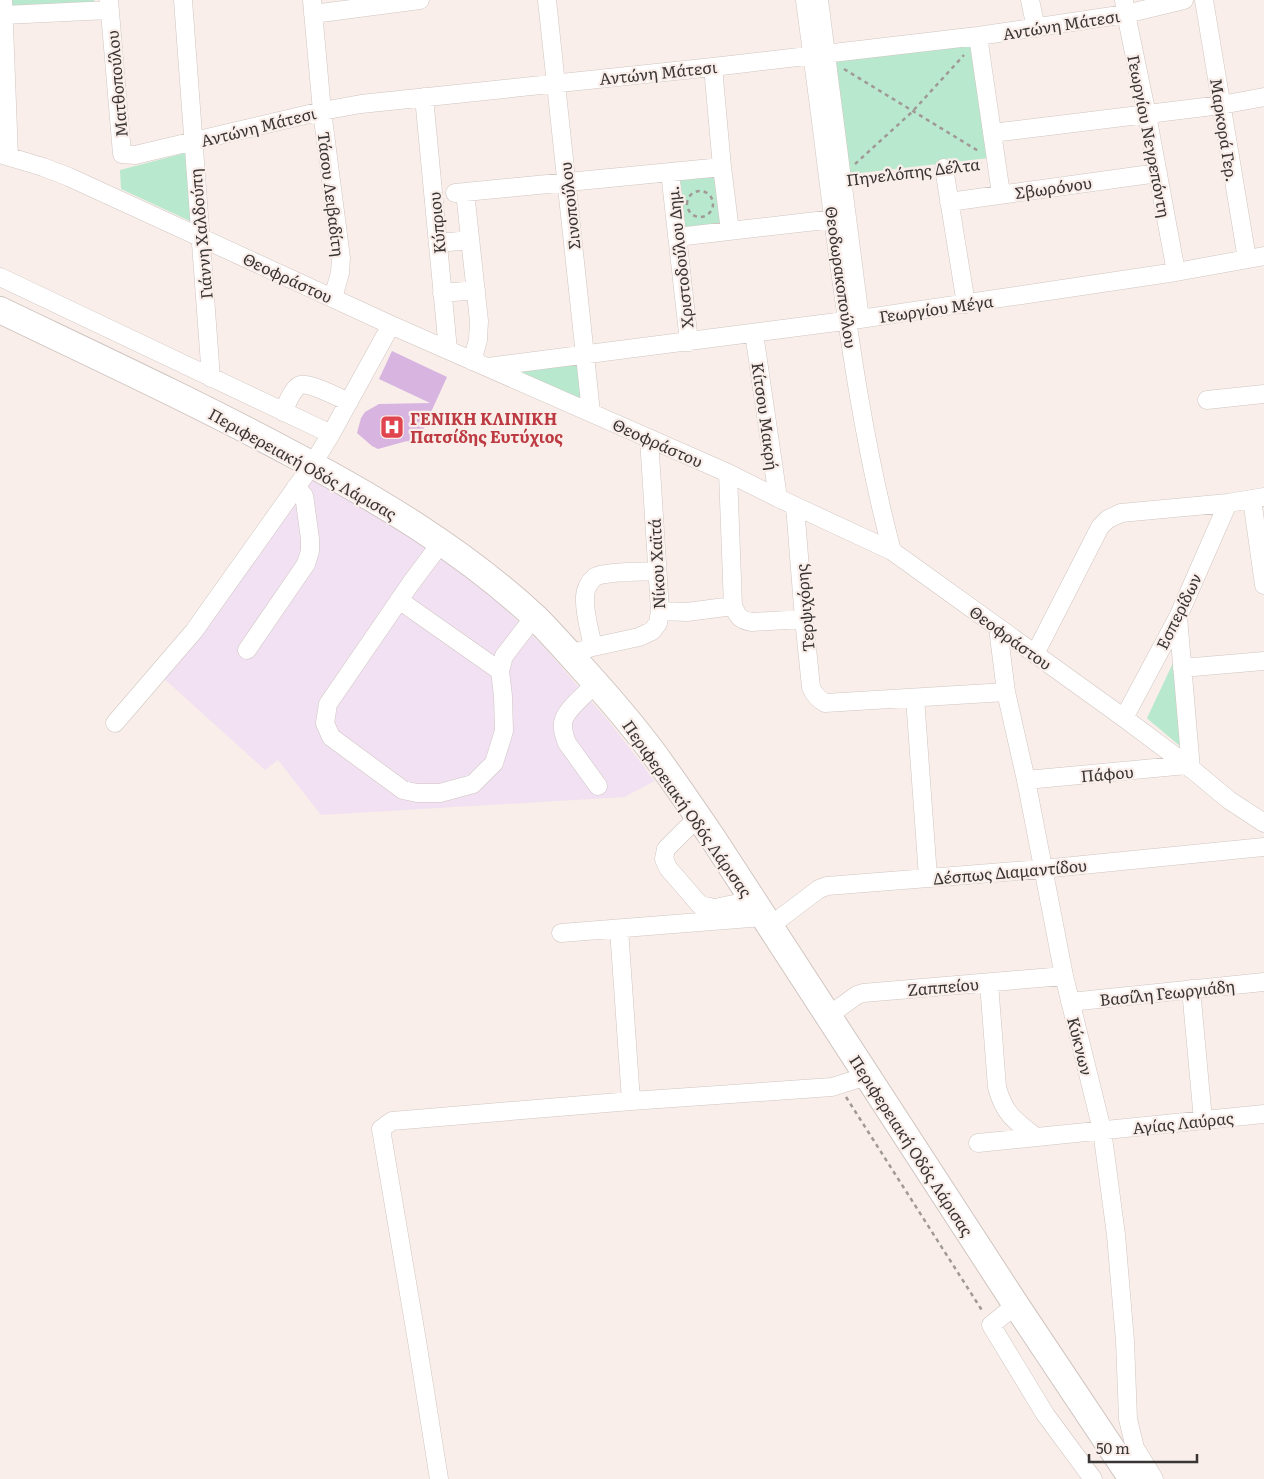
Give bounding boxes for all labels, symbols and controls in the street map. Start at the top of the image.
street label: Αντώνη Μάτεσι [1001,3,1121,45]
street label: Ματθοπούλου [99,30,133,138]
street label: Γεωργίου Νεγρεπόντη [1122,53,1178,219]
street label: Αντώνη Μάτεσι [598,54,718,90]
street label: Μαρκορά Γερ. [1205,76,1245,184]
street label: Αντώνη Μάτεσι [198,100,318,152]
street label: Τάσου Λειβαδίτη [312,130,352,258]
street label: Πηνελόπης Δέλτα [845,151,981,191]
street label: Σινοπούλου [552,161,586,251]
street label: Γιάννη Χαλδούπη [182,168,218,300]
street label: Σβωρόνου [1013,170,1093,204]
street label: Χριστοδούλου Δημ. [660,185,698,329]
street label: Κύπριου [421,191,451,255]
street label: Θεοδωρακοπούλου [820,204,864,350]
street label: Θεοφράστου [239,246,337,308]
street label: Γεωργίου Μέγα [877,288,995,328]
street label: Κίτσου Μακρή [747,361,785,471]
street label: Περιφερειακή Οδός Λάρισας [204,401,402,525]
place label: ΓΕΝΙΚΗ ΚΛΙΝΙΚΗ Πατσίδης Ευτύχιος [410,406,563,448]
street label: Θεοφράστου [609,411,707,473]
hospital icon: ΓΕΝΙΚΗ ΚΛΙΝΙΚΗ Πατσίδης Ευτύχιος [379,414,405,440]
street label: Νίκου Χαϊτά [642,518,670,610]
street label: Τερψιχόρης [788,563,820,653]
street label: Εσπερίδων [1149,569,1207,653]
street label: Θεοφράστου [965,599,1057,675]
street label: Περιφερειακή Οδός Λάρισας [617,714,759,902]
street label: Πάφου [1079,759,1135,787]
street label: Δέσπως Διαμαντίδου [932,852,1088,890]
street label: Ζαππείου [906,971,980,1001]
street label: Βασίλη Γεωργιάδη [1098,973,1236,1011]
street label: Κύκνων [1062,1014,1100,1078]
street label: Περιφερειακή Οδός Λάρισας [844,1050,980,1240]
street label: Αγίας Λαύρας [1131,1105,1235,1139]
scale bar [1089,1432,1196,1464]
text: 50 m [1096,1436,1130,1459]

